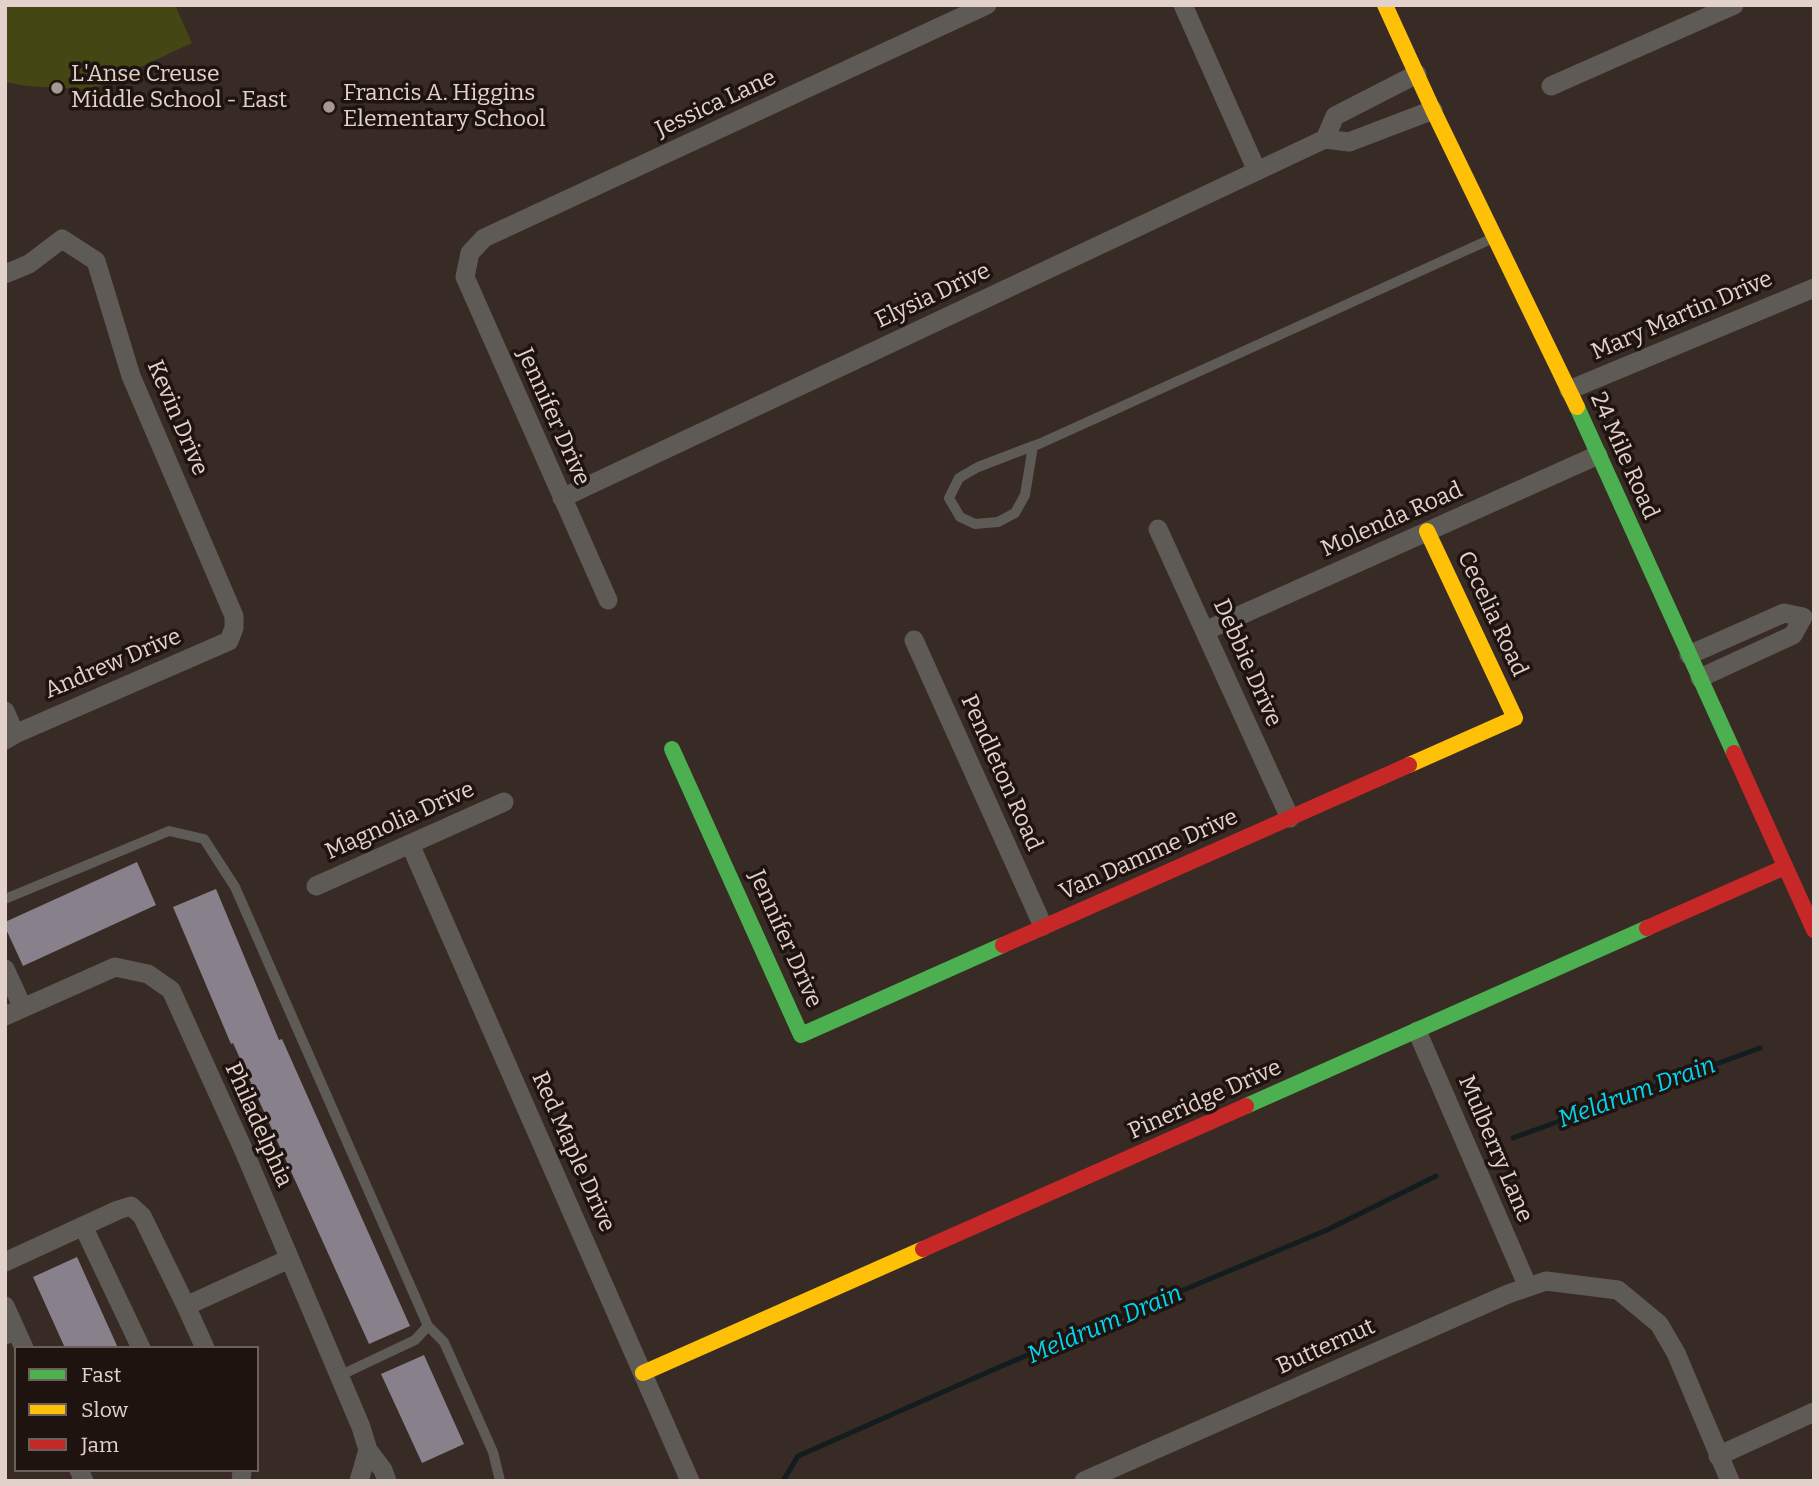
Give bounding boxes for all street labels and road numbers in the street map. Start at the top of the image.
street label: Jessica Lane [652,64,780,144]
street label: Elysia Drive [871,257,995,335]
street label: Mary Martin Drive [1587,265,1777,367]
street label: Jennifer Drive [510,344,596,490]
street label: Kevin Drive [140,356,214,480]
street label: 24 Mile Road [1584,388,1664,524]
street label: Molenda Road [1317,477,1467,563]
street label: Cecelia Road [1451,547,1533,681]
street label: Debbie Drive [1207,595,1287,731]
street label: Andrew Drive [41,623,185,705]
street label: Pendleton Road [954,691,1048,855]
street label: Magnolia Drive [321,776,479,866]
street label: Van Damme Drive [1056,803,1242,907]
street label: Jennifer Drive [742,866,828,1012]
street label: Pineridge Drive [1124,1054,1286,1146]
street label: Philadelphia [218,1058,298,1192]
street label: Red Maple Drive [525,1068,621,1236]
street label: Mulberry Lane [1452,1072,1538,1226]
street label: Butternut [1273,1313,1379,1381]

